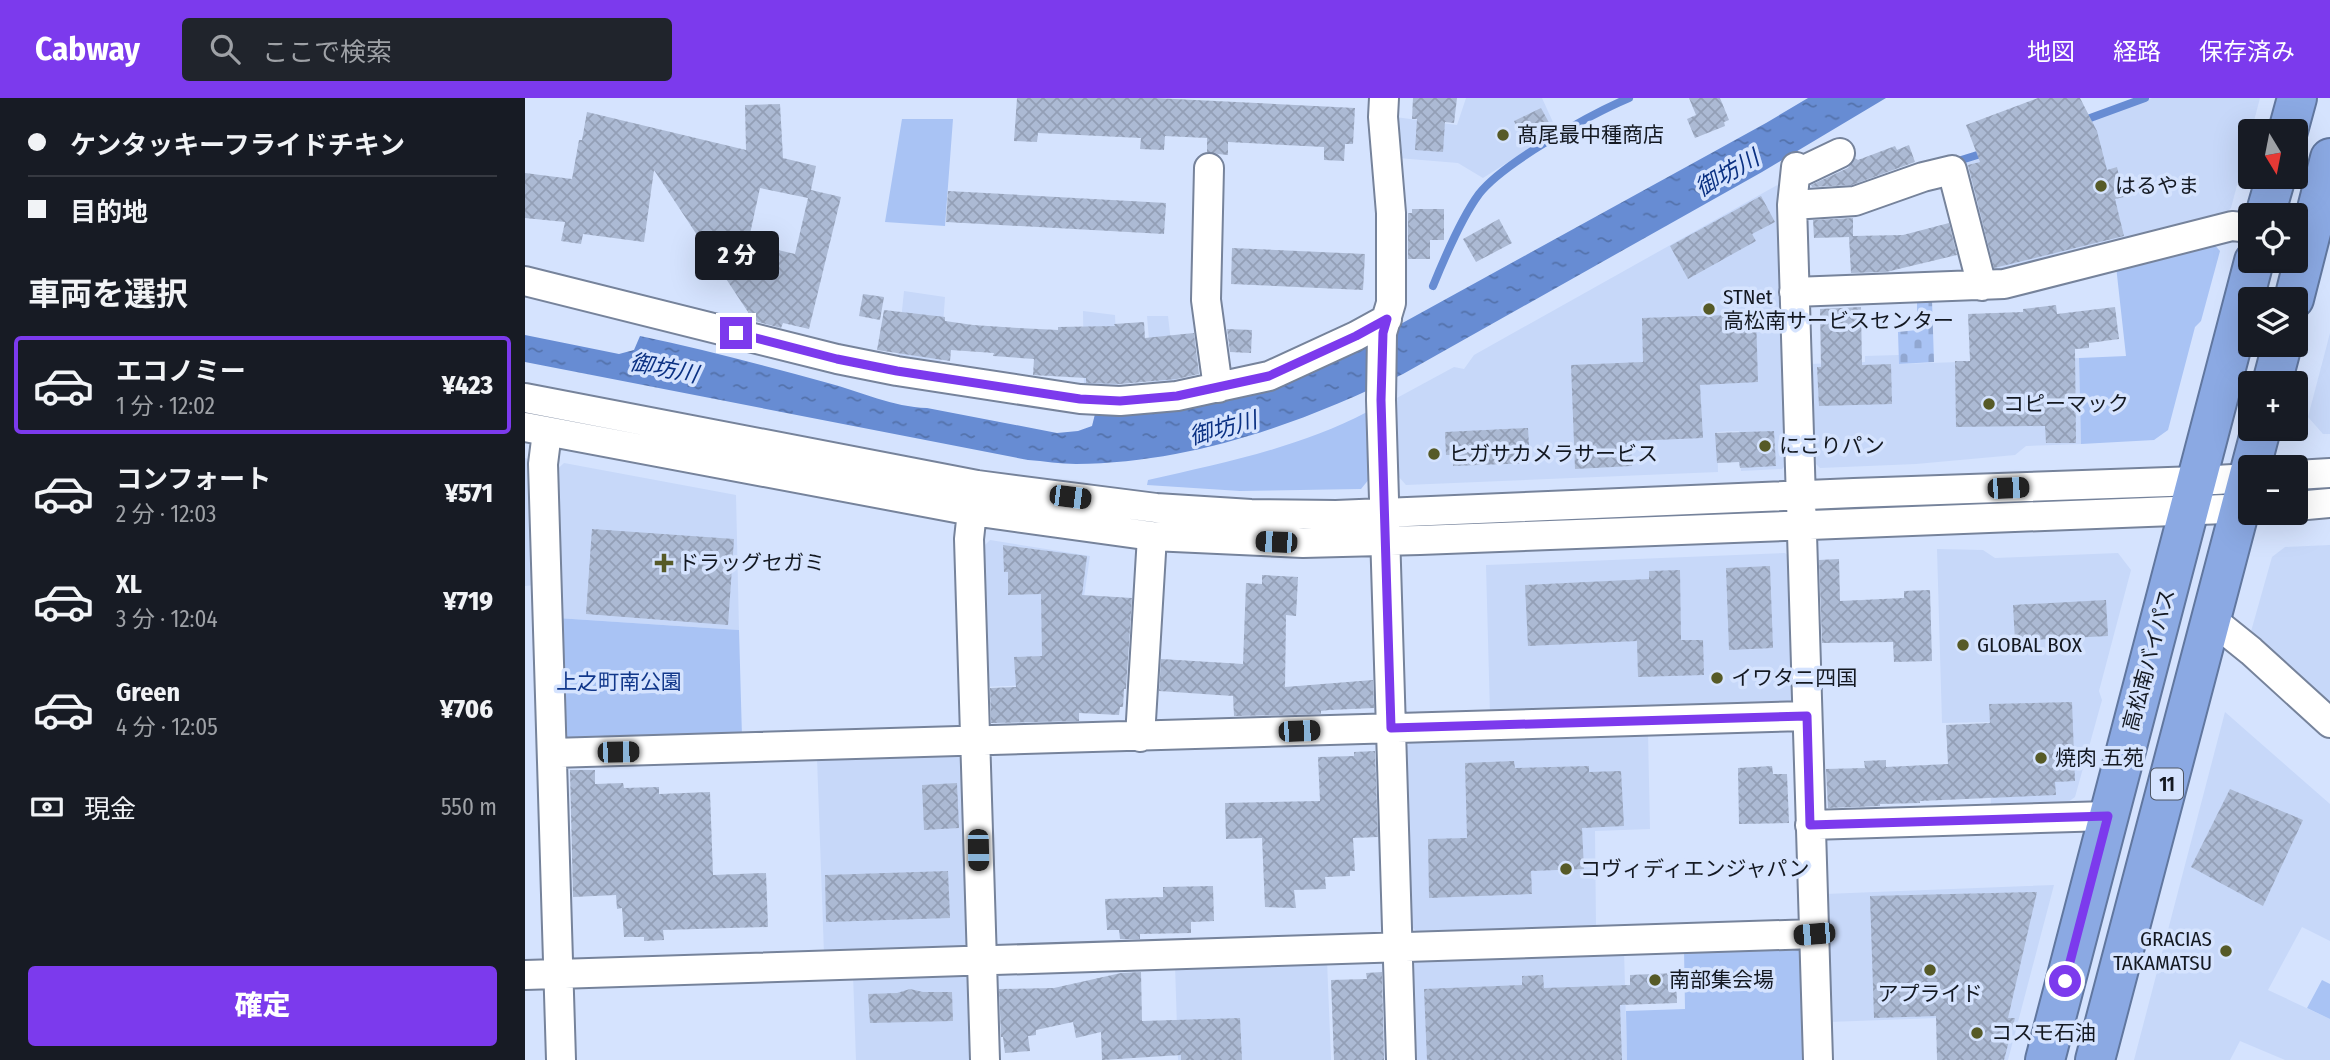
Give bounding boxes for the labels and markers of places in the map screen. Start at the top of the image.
place label: 髙尾最中種商店 [1517,122,1664,148]
marker: 髙尾最中種商店 [1495,127,1511,143]
place label: はるやま [2115,173,2199,199]
marker: はるやま [2093,178,2109,194]
place label: STNet 高松南サービスセンター [1723,284,1954,334]
marker: STNet 高松南サービスセンター [1701,301,1717,317]
place label: コピーマック [2003,391,2129,417]
marker: コピーマック [1981,396,1997,412]
place label: にこりパン [1779,433,1885,459]
marker: にこりパン [1757,438,1773,454]
place label: ヒガサカメラサービス [1448,441,1658,467]
marker: ヒガサカメラサービス [1426,446,1442,462]
place label: ドラッグセガミ [678,550,825,576]
marker: ドラッグセガミ [656,555,672,571]
place label: GLOBAL BOX [1977,632,2083,658]
marker: GLOBAL BOX [1955,637,1971,653]
place label: イワタニ四国 [1731,665,1857,691]
marker: イワタニ四国 [1709,670,1725,686]
place label: 焼肉 五苑 [2055,745,2144,771]
marker: 焼肉 五苑 [2033,750,2049,766]
place label: コヴィディエンジャパン [1580,856,1810,882]
marker: コヴィディエンジャパン [1558,861,1574,877]
place label: GRACIAS TAKAMATSU [2113,926,2212,976]
marker: GRACIAS TAKAMATSU [2218,943,2234,959]
marker: アプライド [1922,962,1938,978]
place label: 南部集会場 [1669,967,1774,993]
marker: 南部集会場 [1647,972,1663,988]
place label: アプライド [1878,981,1983,1007]
place label: コスモ石油 [1991,1020,2096,1046]
marker: コスモ石油 [1969,1025,1985,1041]

